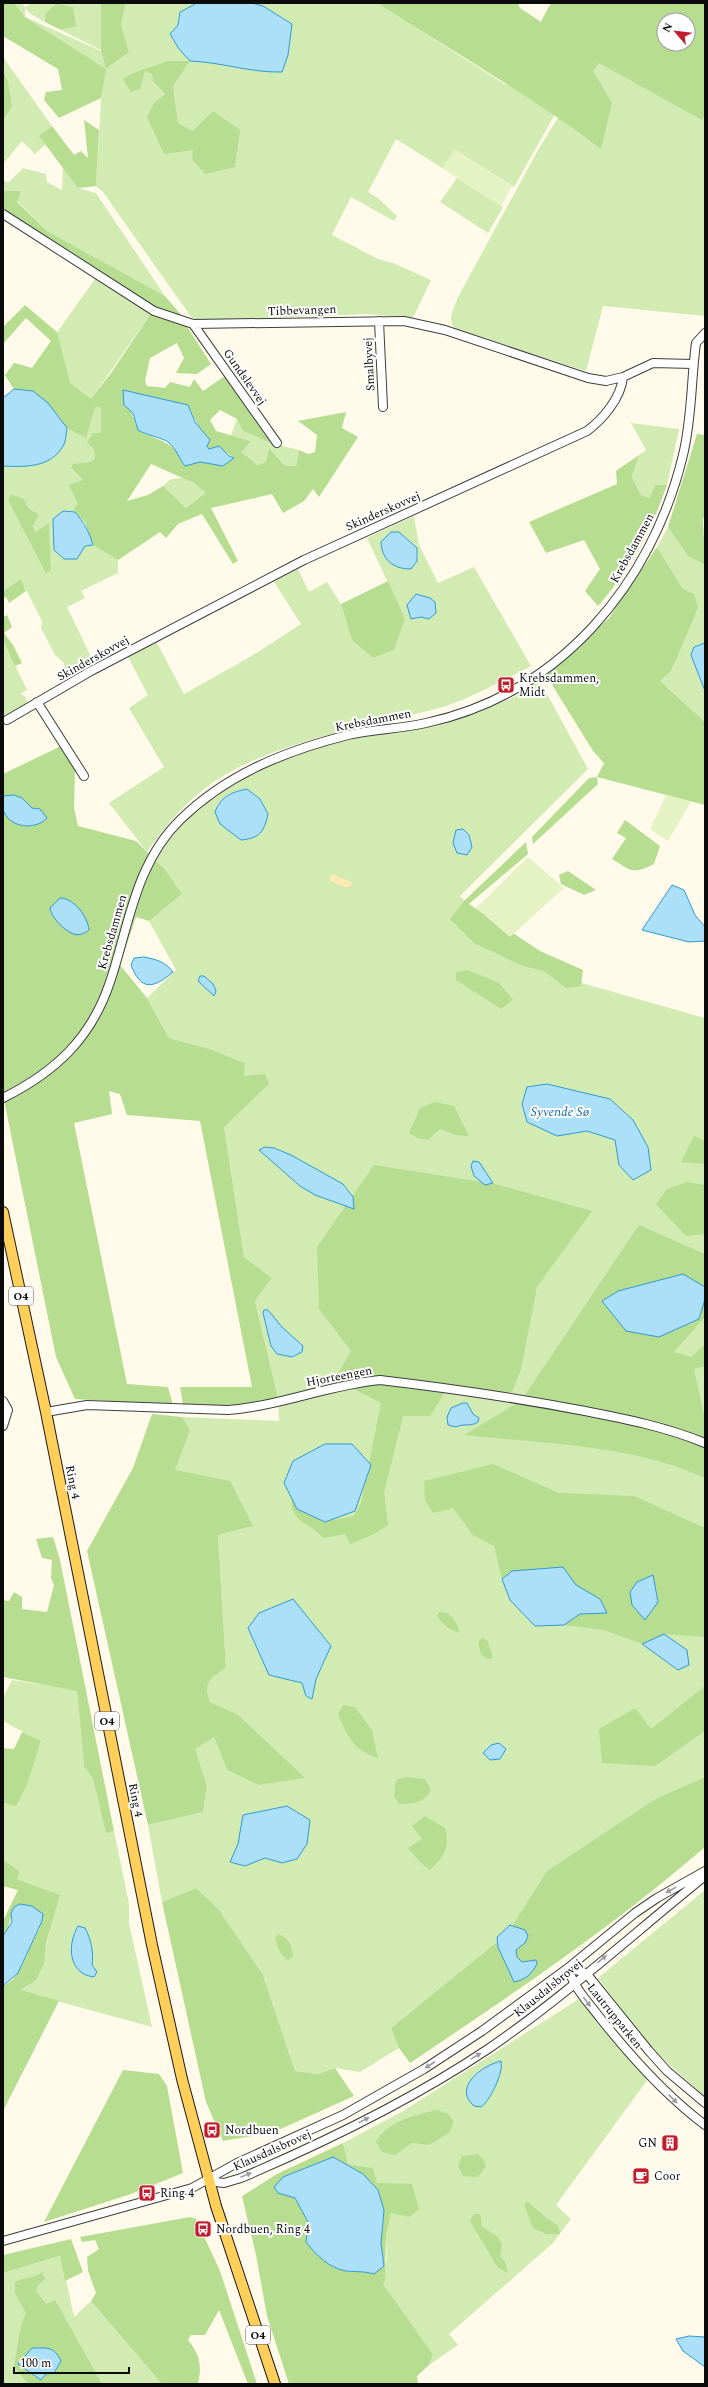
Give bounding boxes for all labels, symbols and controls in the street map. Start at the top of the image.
north arrow [656,12,696,52]
text: N [658,20,677,35]
street label: Tibbevangen [267,300,337,321]
street label: Smalbyvej [359,337,380,391]
street label: Gundslevvej [218,345,271,409]
street label: Skinderskovvej [343,486,424,536]
street label: Krebsdammen [605,510,659,587]
street label: Skinderskovvej [54,631,133,686]
place label: Krebsdammen, Midt [519,669,599,702]
bus stop icon: Krebsdammen, Midt [496,675,516,695]
street label: Krebsdammen [333,704,413,737]
street label: Krebsdammen [93,892,132,972]
water label: Syvende Sø [531,1102,590,1122]
road number: O4 [9,1287,33,1305]
street label: Hjorteengen [305,1361,374,1392]
street label: Ring 4 [60,1464,85,1501]
road number: O4 [95,1712,119,1730]
street label: Ring 4 [123,1782,148,1819]
one-way arrow [665,1887,677,1893]
street label: Klausdalsbrovej [510,1955,587,2022]
one-way arrow [596,1955,607,1964]
street label: Lautrupparken [582,1979,647,2053]
one-way arrow [583,1996,591,2007]
one-way arrow [470,2052,482,2059]
one-way arrow [425,2061,435,2069]
one-way arrow [668,2094,678,2104]
one-way arrow [358,2117,370,2124]
bus stop icon: Nordbuen [202,2120,222,2140]
place label: Nordbuen [225,2121,279,2140]
street label: Klausdalsbrovej [230,2125,314,2176]
building icon: GN [660,2133,680,2153]
place label: GN [638,2134,657,2153]
cafe icon: Coor [631,2166,651,2186]
place label: Coor [654,2167,681,2186]
one-way arrow [241,2172,253,2178]
bus stop icon: Ring 4 [137,2183,157,2203]
place label: Ring 4 [160,2184,194,2203]
bus stop icon: Nordbuen, Ring 4 [193,2219,213,2239]
place label: Nordbuen, Ring 4 [216,2220,310,2239]
road number: O4 [246,2326,270,2344]
scale bar [14,2349,129,2375]
text: 100 m [20,2354,51,2373]

